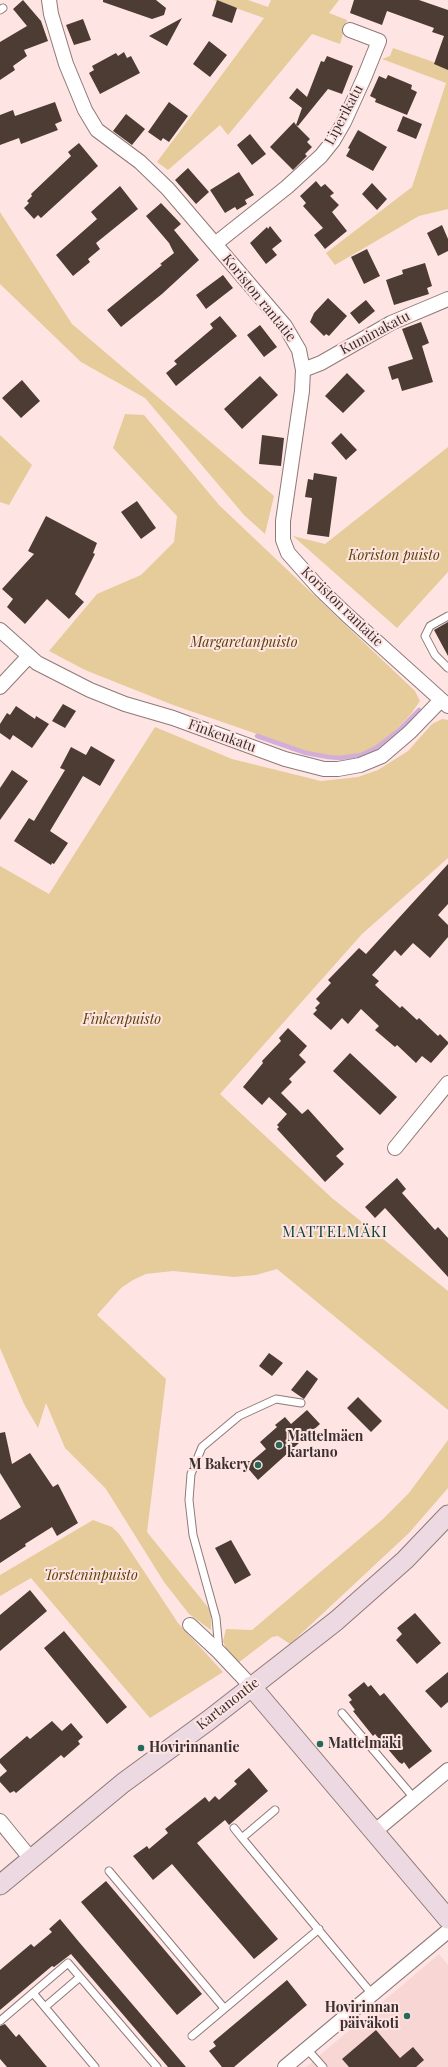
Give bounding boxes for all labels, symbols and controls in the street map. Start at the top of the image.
street label: Liperikatu [321,82,367,148]
street label: Koriston rantatie [219,251,299,345]
street label: Kuminakatu [337,308,413,358]
park label: Koriston puisto [348,548,440,564]
street label: Koriston rantatie [297,564,387,650]
park label: Margaretanpuisto [190,635,298,651]
street label: Finkenkatu [186,716,258,756]
park label: Finkenpuisto [83,1012,161,1028]
district label: MATTELMÄKI [282,1223,388,1241]
place label: Mattelmäen kartano [287,1429,363,1462]
marker: Mattelmäen kartano [274,1440,284,1450]
place label: M Bakery [188,1457,250,1473]
marker: M Bakery [253,1460,263,1470]
park label: Torsteninpuisto [44,1568,138,1584]
street label: Kartanontie [193,1674,263,1734]
place label: Mattelmäki [328,1736,401,1752]
marker: Mattelmäki [315,1739,325,1749]
place label: Hovirinnantie [149,1740,240,1756]
marker: Hovirinnantie [136,1743,146,1753]
place label: Hovirinnan päiväkoti [325,2000,399,2032]
marker: Hovirinnan päiväkoti [402,2011,412,2021]

